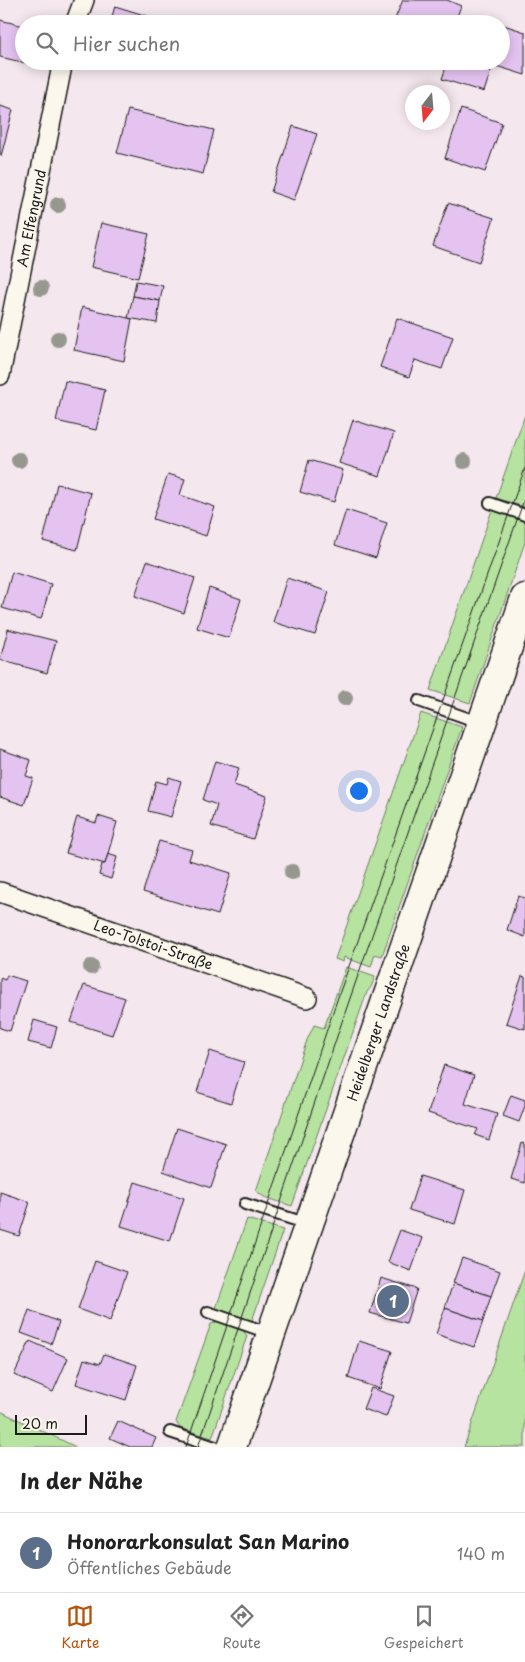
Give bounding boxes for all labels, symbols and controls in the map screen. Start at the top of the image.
search box [15,15,510,70]
icon: search [33,29,61,57]
text: Hier suchen [73,29,180,57]
north arrow [405,85,450,130]
street label: Am Elfengrund [11,167,51,269]
your location [346,778,372,804]
street label: Leo-Tolstoi-Straße [91,914,216,975]
street label: Heidelberger Landstraße [341,941,415,1104]
pin: 1 [377,1282,409,1320]
scale bar [15,1412,88,1435]
text: 20 m [22,1413,58,1434]
text: In der Nähe [20,1464,142,1496]
text: Honorarkonsulat San Marino [67,1527,349,1555]
text: 1 [32,1541,40,1565]
text: 140 m [457,1541,505,1565]
text: Öffentliches Gebäude [67,1555,232,1579]
tab: Karte [62,1602,99,1653]
tab: Route [222,1602,261,1653]
tab: Gespeichert [384,1602,463,1653]

